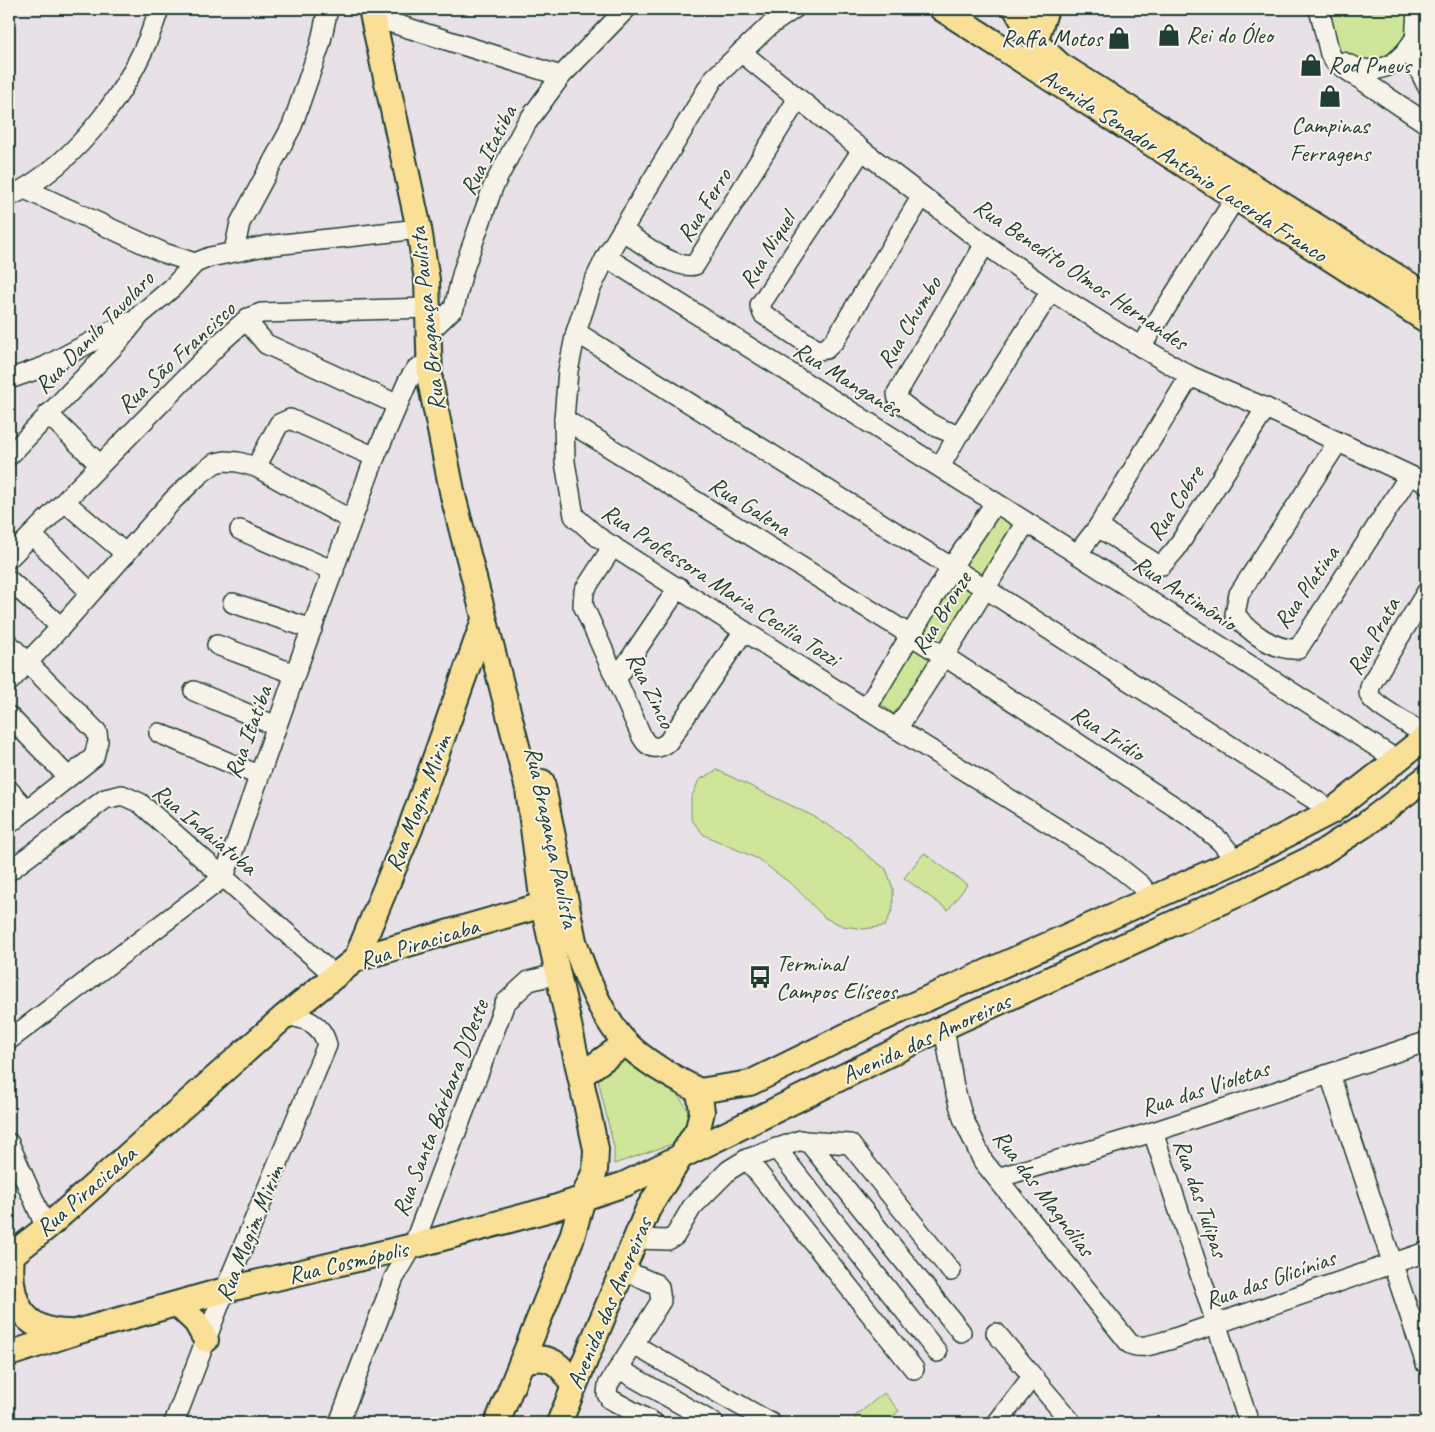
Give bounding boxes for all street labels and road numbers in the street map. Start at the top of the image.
street label: Avenida Senador Antônio Lacerda Franco [1035,61,1334,270]
street label: Rua Itatiba [453,99,524,200]
street label: Rua Ferro [670,161,739,247]
street label: Rua Benedito Olmos Hernandes [968,191,1195,358]
street label: Rua Niquel [732,203,804,294]
street label: Rua Bragança Paulista [402,224,452,412]
street label: Rua Danilo Tavolaro [28,263,161,400]
street label: Rua Chumbo [870,269,949,373]
street label: Rua São Francisco [110,293,243,420]
street label: Rua Manganês [788,334,908,425]
street label: Rua Cobre [1140,458,1211,546]
street label: Rua Galena [704,469,798,543]
street label: Rua Professora Maria Cecília Tozzi [596,497,848,675]
street label: Rua Platina [1267,539,1346,634]
street label: Rua Antimônio [1128,549,1244,639]
street label: Rua Bronze [904,564,979,660]
street label: Rua Prata [1339,591,1407,680]
street label: Rua Zinco [620,647,683,734]
street label: Rua Itatiba [217,680,279,783]
street label: Rua Irídio [1066,698,1152,769]
street label: Rua Mogim Mirim [378,728,459,876]
street label: Rua Bragança Paulista [518,744,586,932]
street label: Rua Indaiatuba [147,777,265,882]
street label: Rua Piracicaba [355,910,484,975]
street label: Avenida das Amoreiras [837,985,1017,1090]
street label: Rua Santa Bárbara D'Oeste [385,993,496,1221]
street label: Rua das Violetas [1137,1053,1275,1123]
street label: Rua das Magnólias [986,1123,1103,1264]
street label: Rua das Tulipas [1167,1135,1236,1263]
street label: Rua Piracicaba [29,1138,144,1243]
street label: Rua Mogim Mirim [208,1158,291,1306]
street label: Avenida das Amoreiras [559,1211,659,1393]
street label: Rua Cosmópolis [285,1233,413,1290]
street label: Rua das Glicínias [1201,1242,1341,1315]

